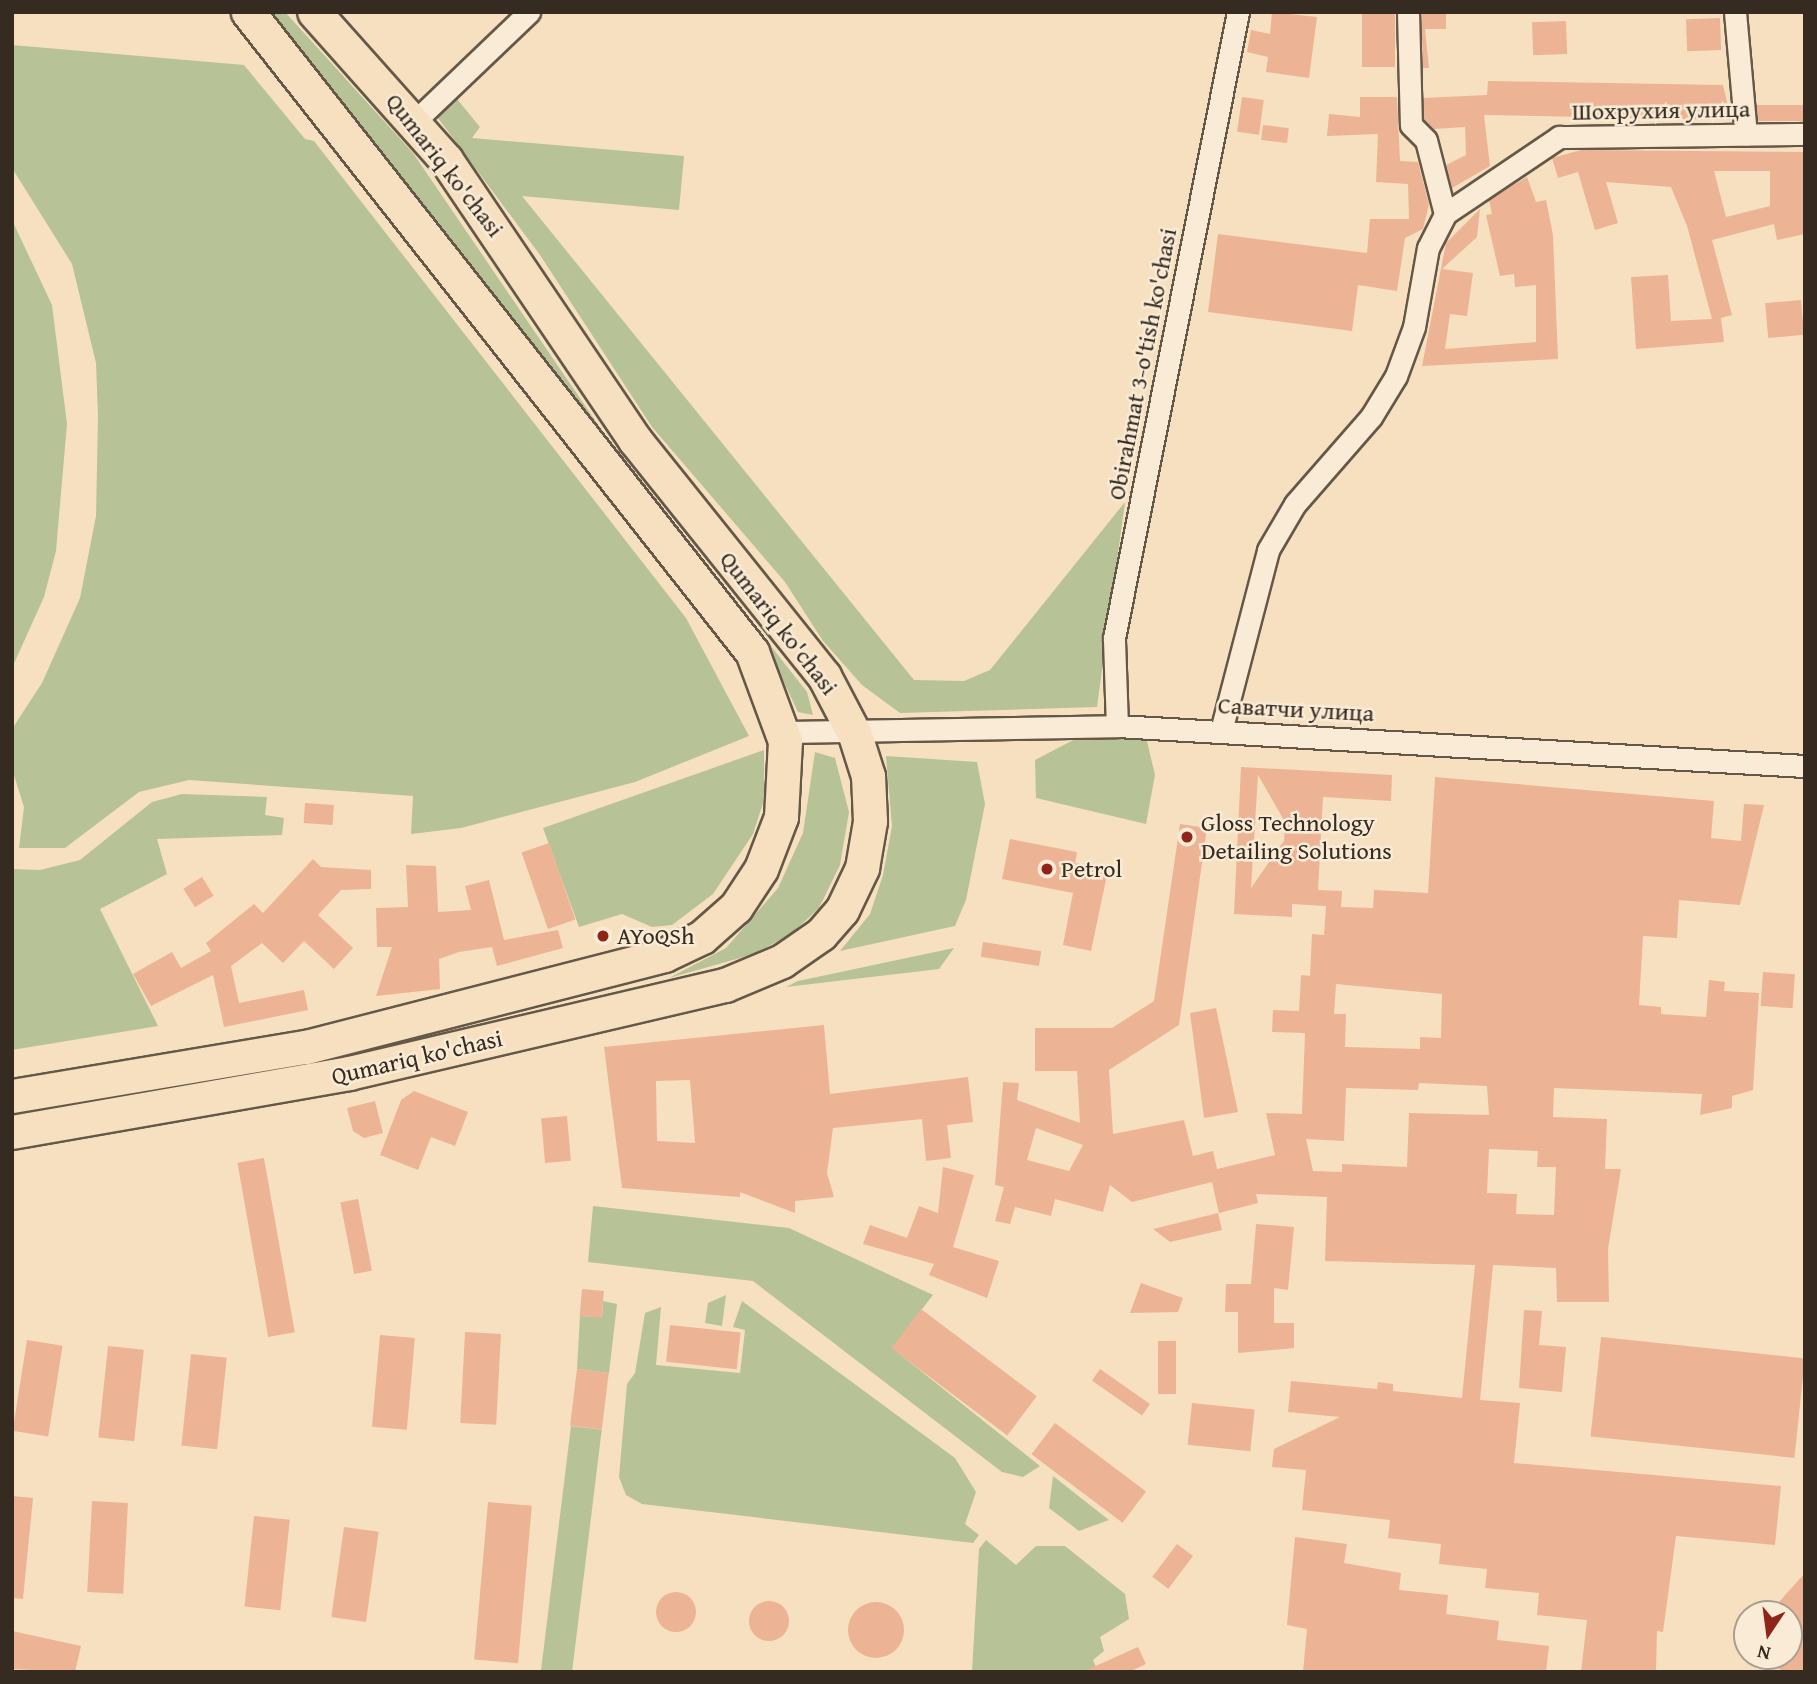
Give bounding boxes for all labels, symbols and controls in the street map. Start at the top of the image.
street label: Qumariq ko'chasi [380,87,510,243]
street label: Шохрухия улица [1572,94,1750,126]
street label: Obirahmat 3-o'tish ko'chasi [1102,226,1182,502]
street label: Qumariq ko'chasi [714,545,844,701]
street label: Саватчи улица [1217,691,1375,727]
place label: Gloss Technology Detailing Solutions [1201,809,1392,865]
marker: Gloss Technology Detailing Solutions [1179,829,1195,845]
place label: Petrol [1061,855,1122,883]
marker: Petrol [1039,861,1055,877]
place label: AYoQSh [617,922,694,950]
marker: AYoQSh [595,928,611,944]
street label: Qumariq ko'chasi [329,1023,505,1091]
north arrow [1733,1600,1803,1670]
text: N [1754,1638,1773,1669]

